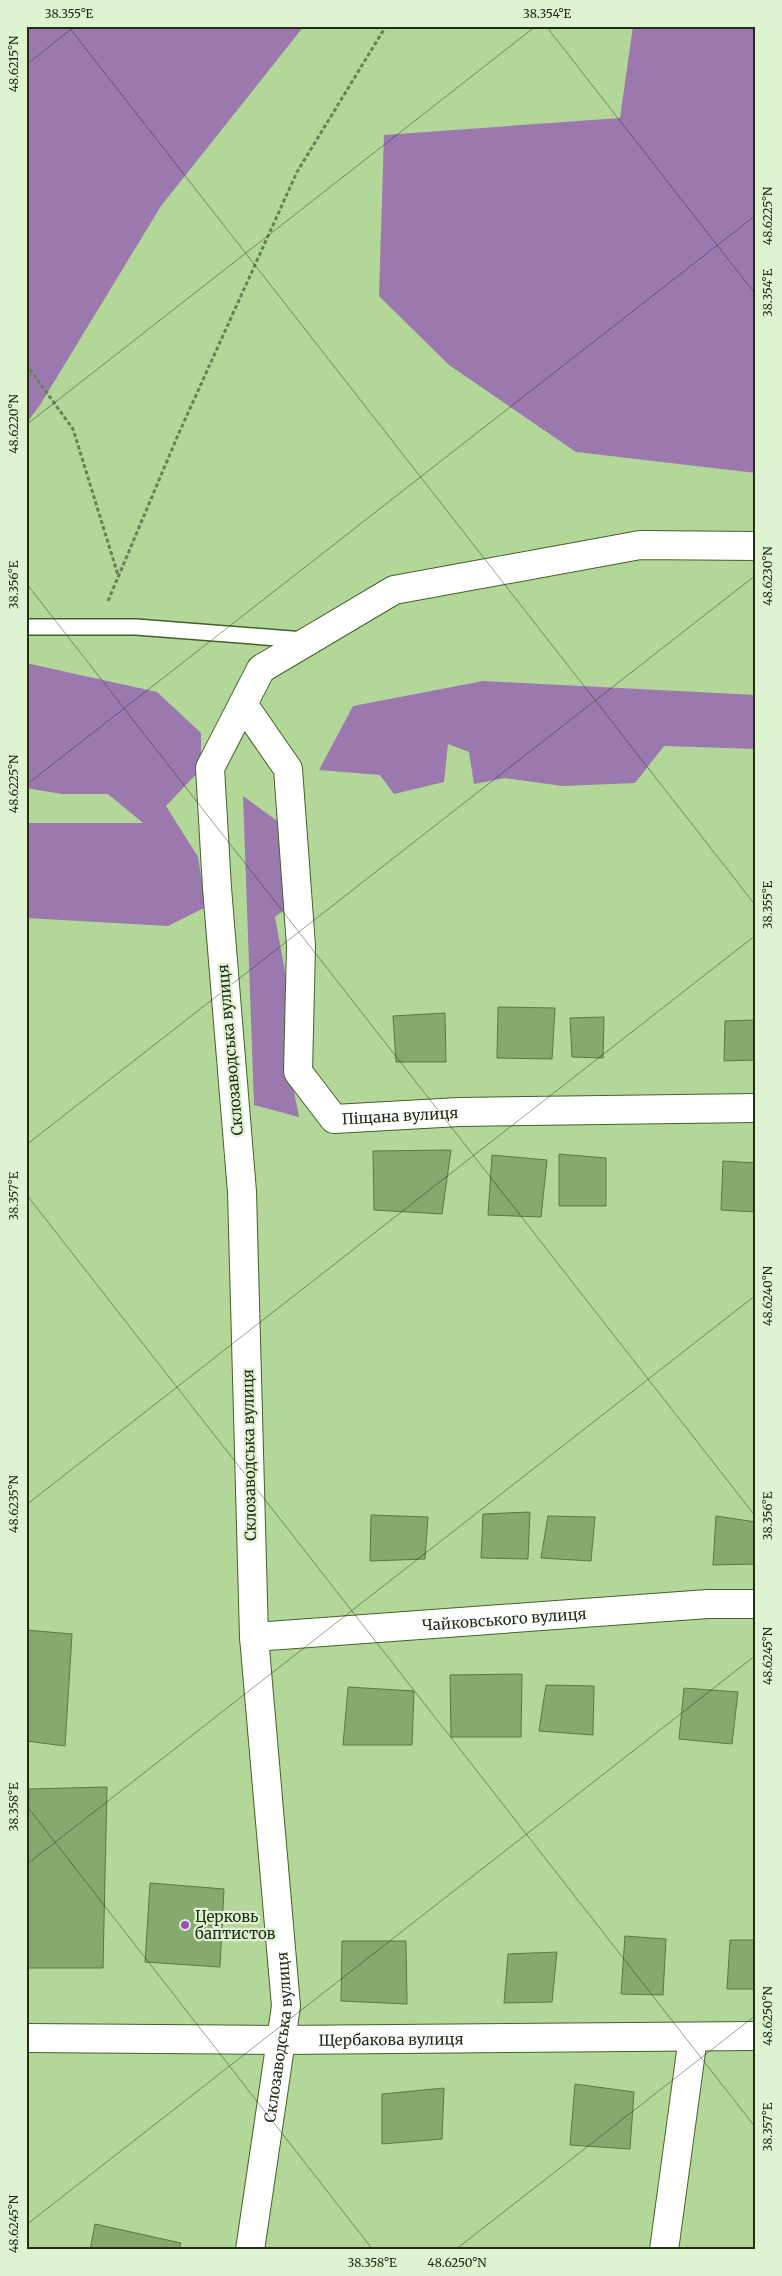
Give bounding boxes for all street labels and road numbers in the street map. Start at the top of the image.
street label: Склозаводська вулиця [213,964,247,1136]
street label: Піщана вулиця [341,1103,459,1128]
street label: Склозаводська вулиця [238,1369,260,1541]
street label: Чайковського вулиця [421,1603,587,1634]
street label: Склозаводська вулиця [259,1951,296,2124]
street label: Щербакова вулиця [318,2029,464,2049]

